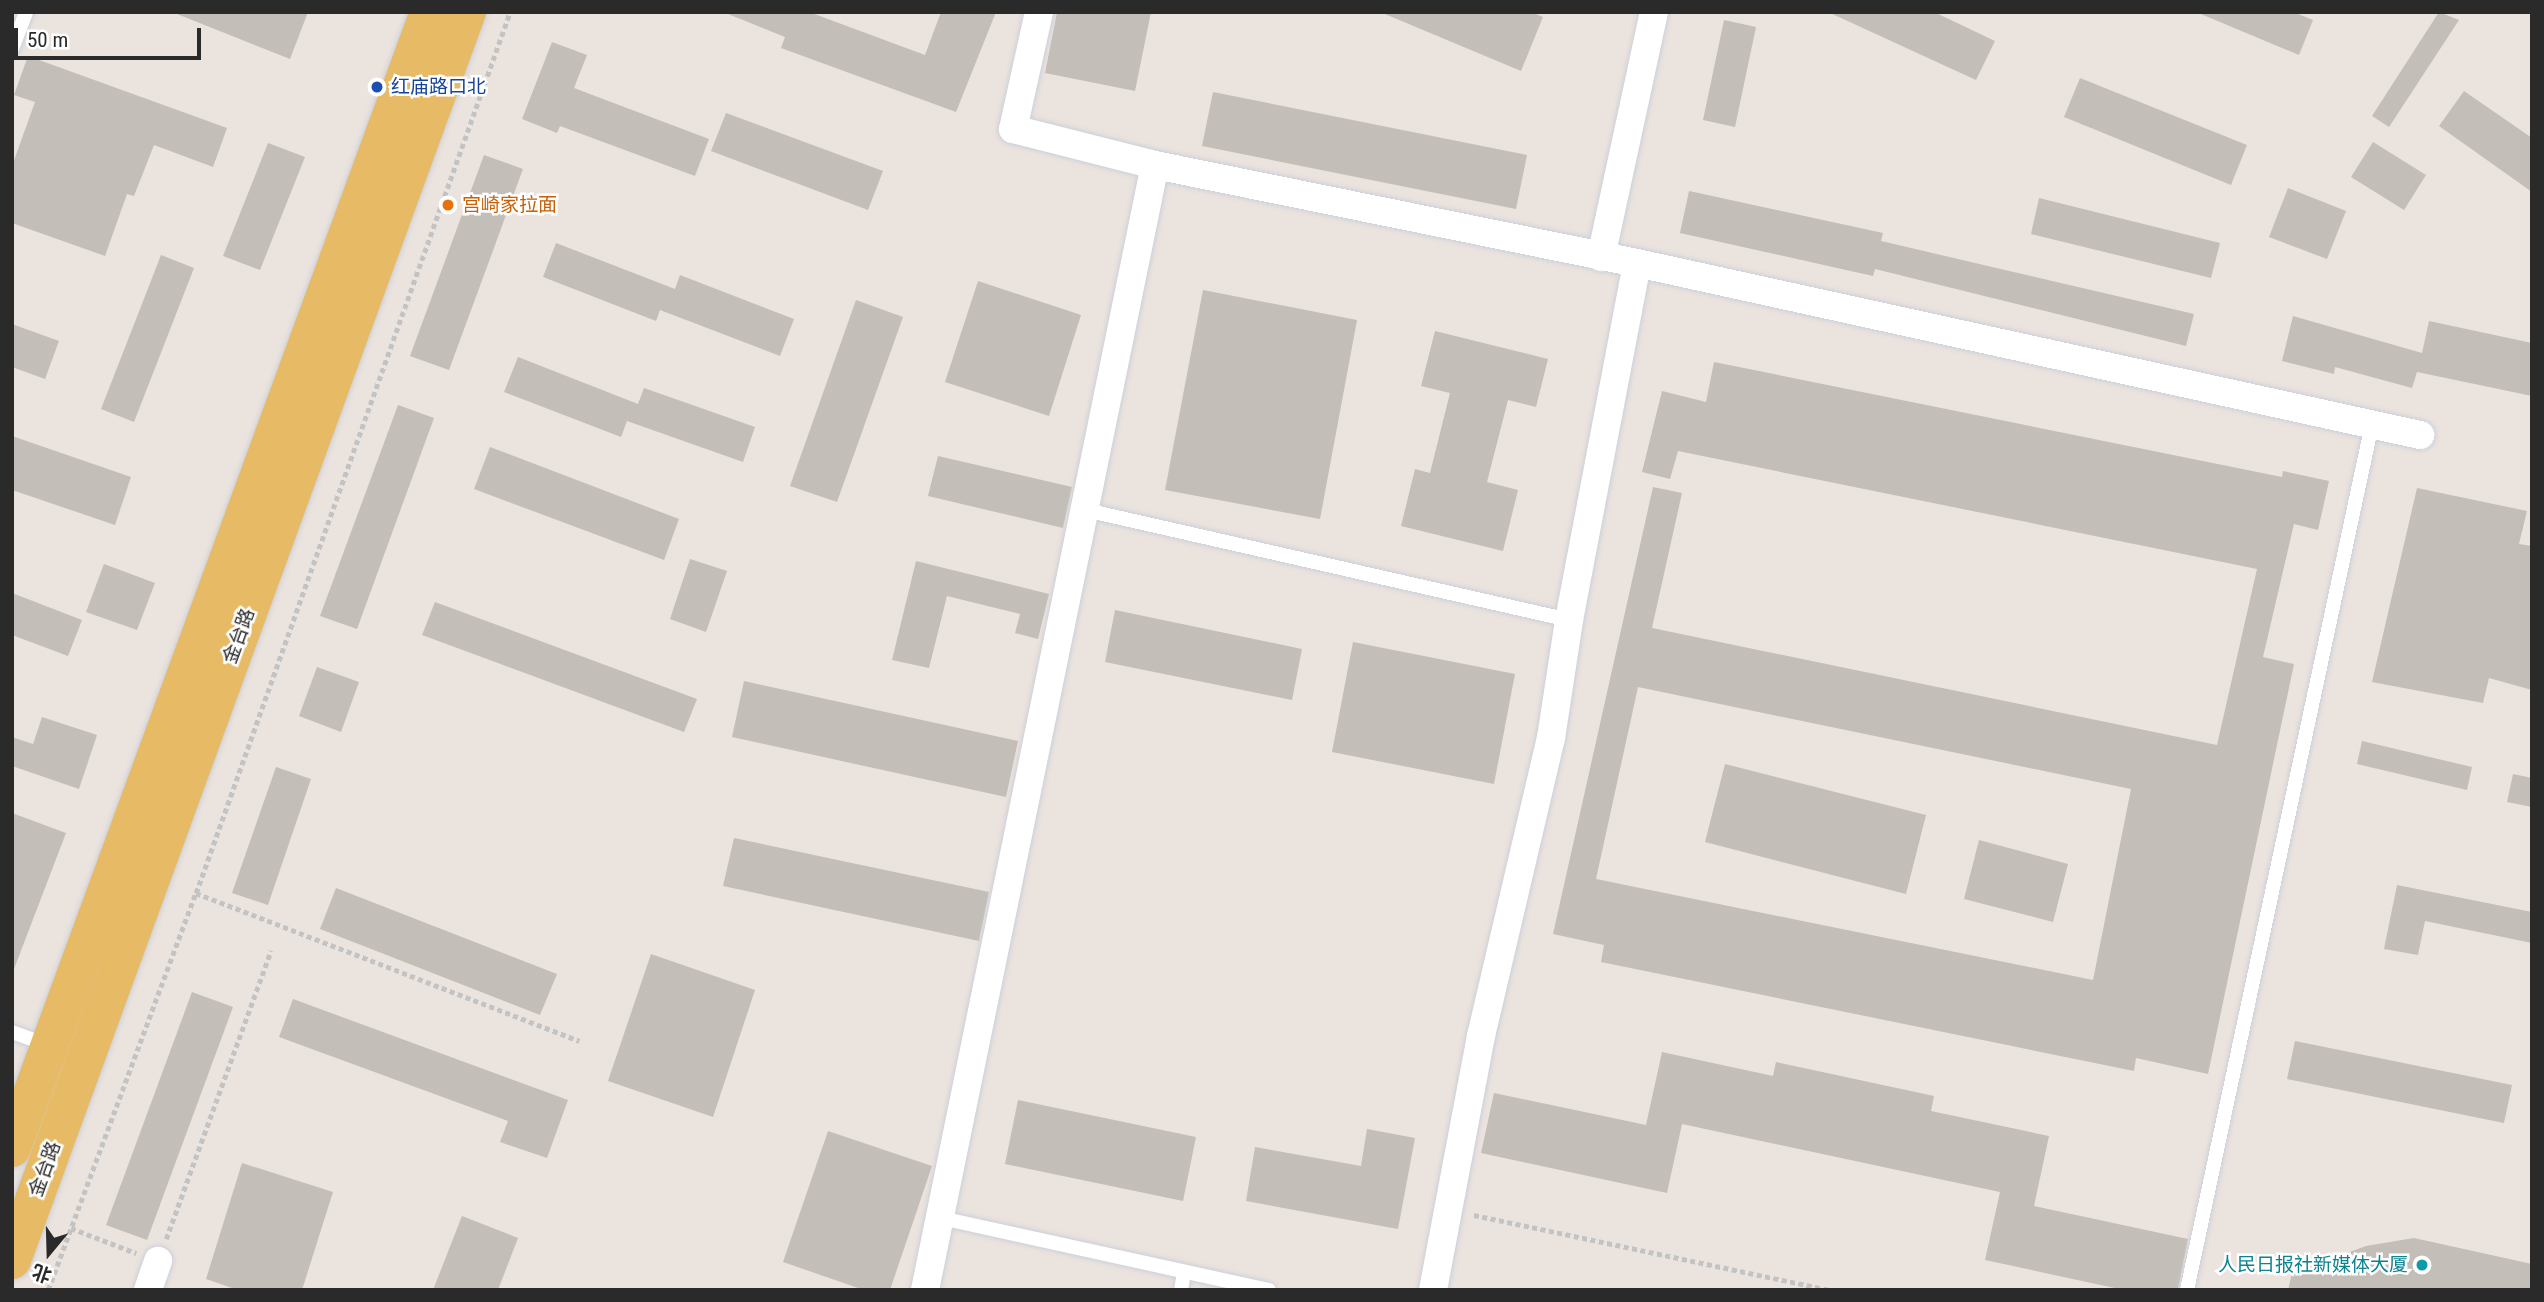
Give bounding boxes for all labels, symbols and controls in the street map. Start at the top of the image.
scale bar [18,14,205,58]
text: 50 m [27,28,68,52]
place label: 红庙路口北 [391,76,486,98]
marker: 红庙路口北 [369,79,385,95]
place label: 宫崎家拉面 [462,194,557,216]
marker: 宫崎家拉面 [440,197,456,213]
street label: 金台路 [219,605,259,667]
street label: 金台路 [25,1138,65,1200]
north arrow [14,1218,84,1288]
place label: 人民日报社新媒体大厦 [2218,1254,2408,1276]
marker: 人民日报社新媒体大厦 [2414,1257,2430,1273]
text: 北 [29,1259,55,1287]

